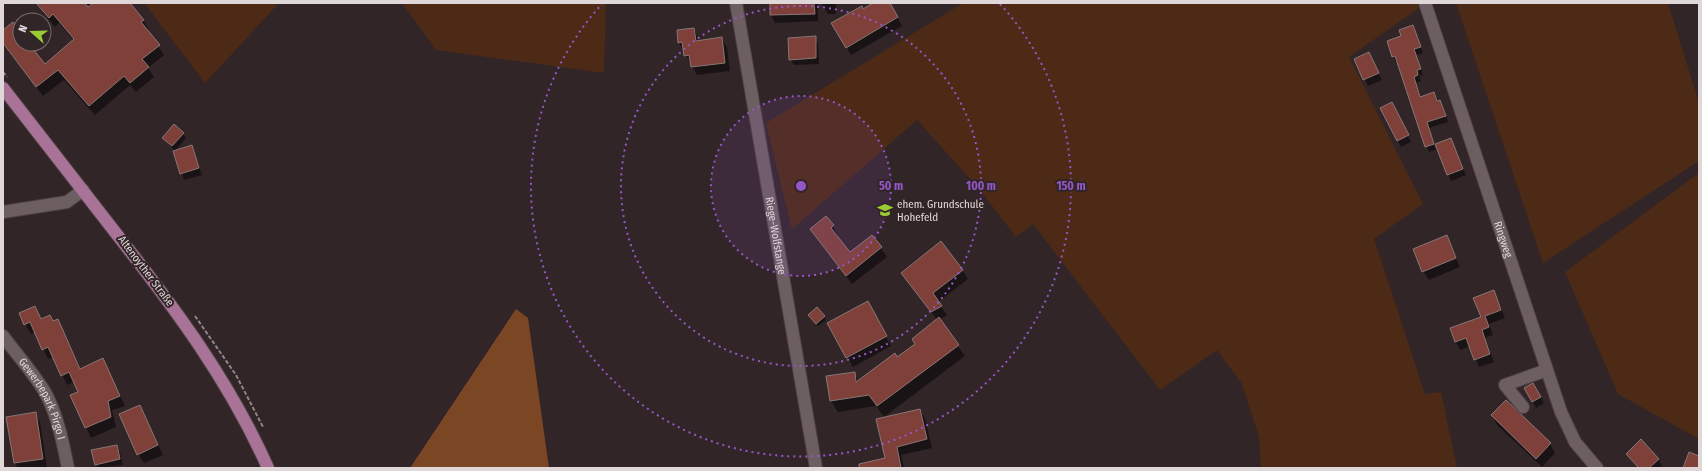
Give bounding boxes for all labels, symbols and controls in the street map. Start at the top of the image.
north arrow [12,12,52,52]
text: N [16,23,30,34]
centre of rings [794,179,808,193]
text: 50 m [879,179,903,193]
text: 100 m [966,179,996,193]
text: 150 m [1056,179,1086,193]
street label: Riege-Wolfstange [763,196,789,276]
place label: ehem. Grundschule Hohefeld [897,198,984,224]
school or university icon: ehem. Grundschule Hohefeld [876,201,894,219]
street label: Ringweg [1491,219,1516,260]
street label: Altenoyther Straße [115,233,177,309]
street label: Gewerbepark Pirgo I [16,355,68,441]

